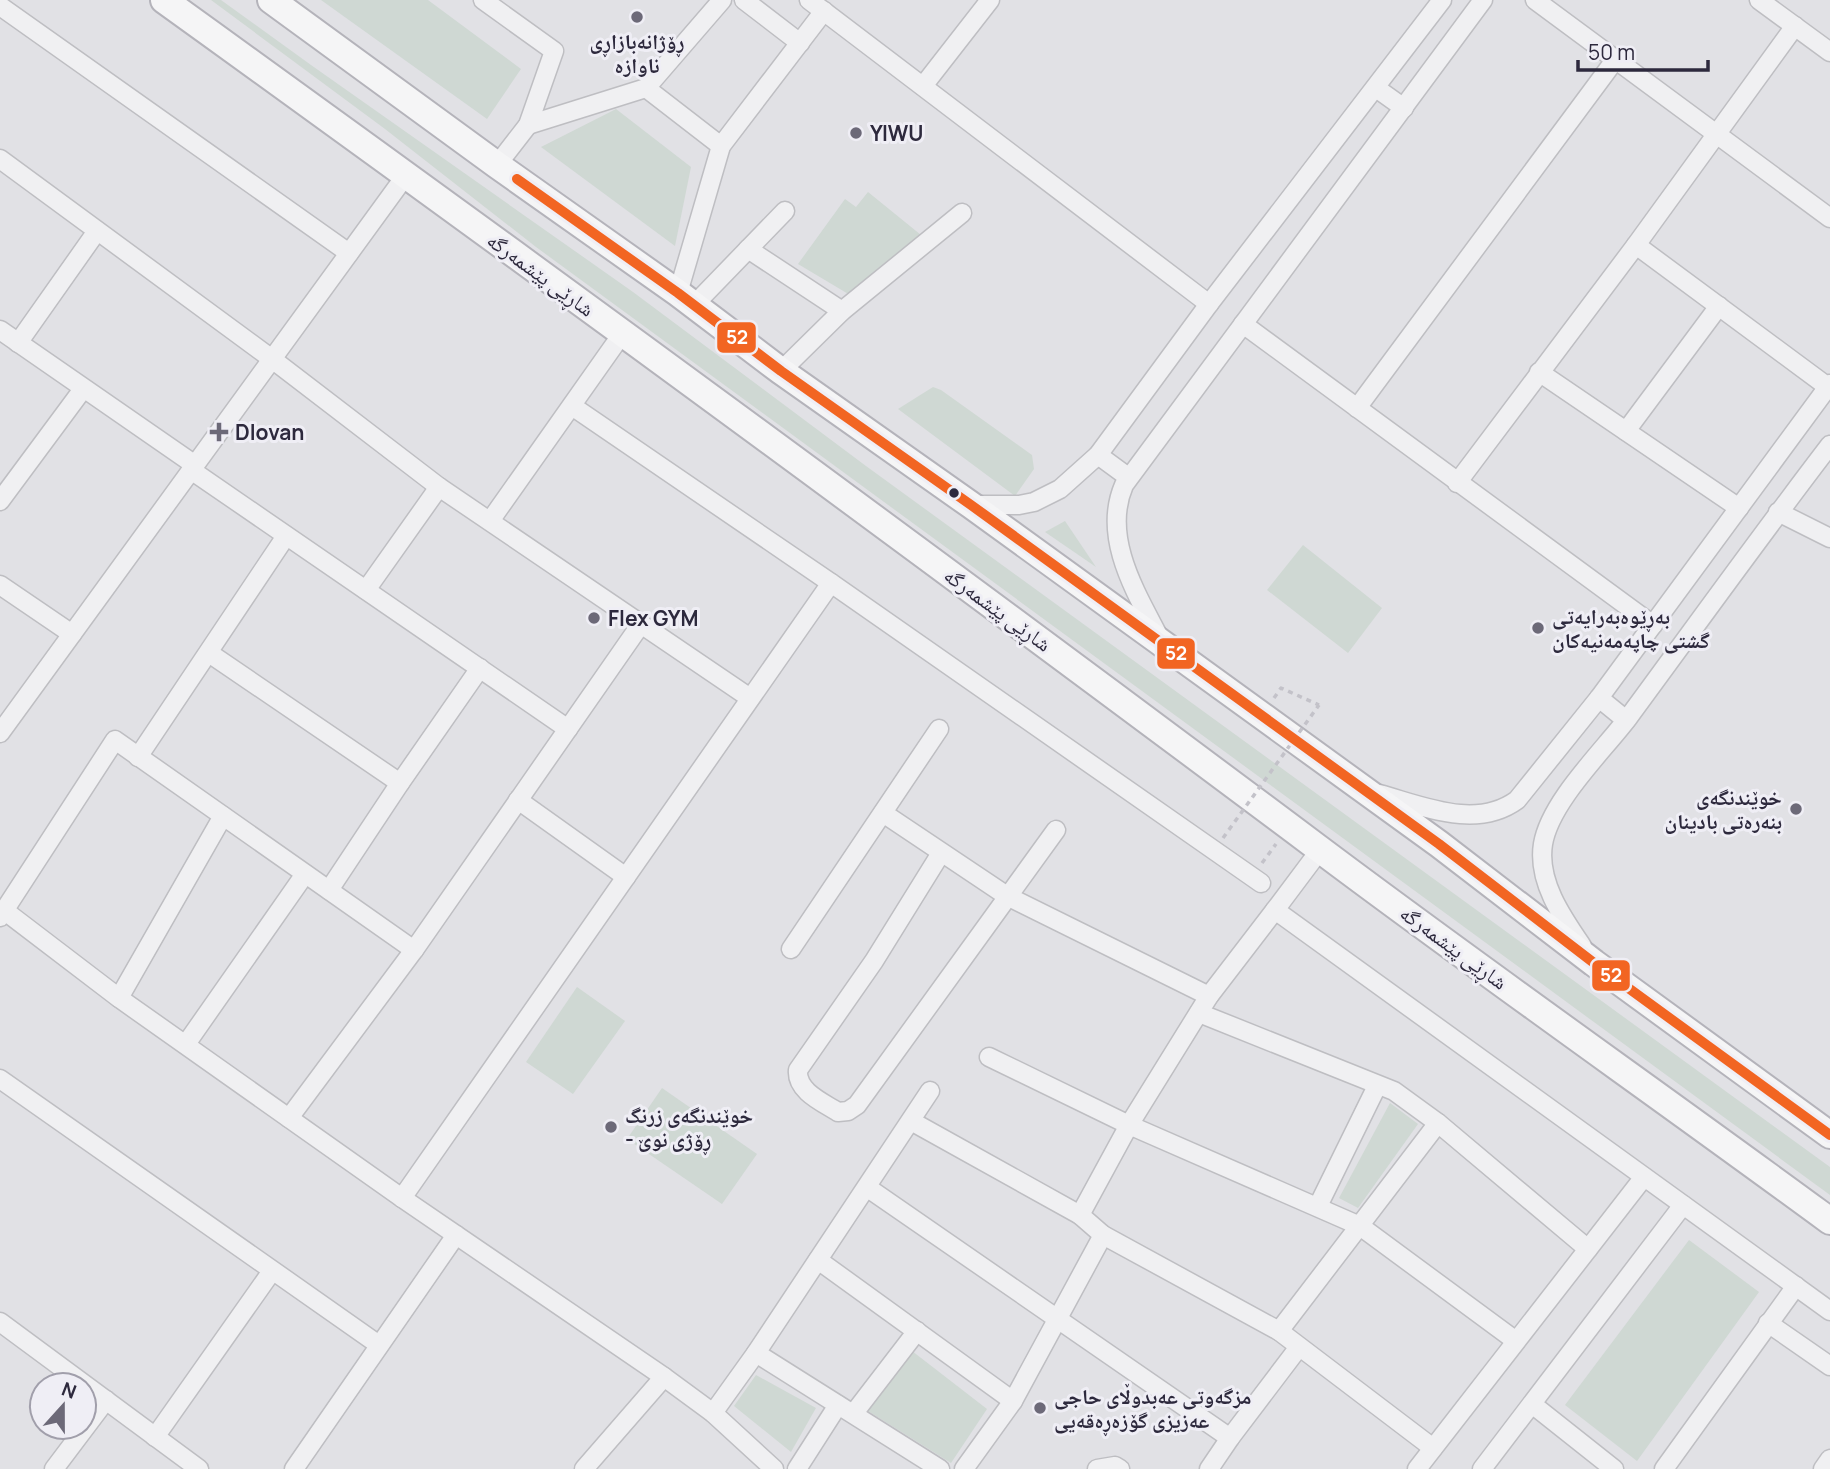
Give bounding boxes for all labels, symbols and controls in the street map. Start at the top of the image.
marker: ڕۆژانەبازاڕی ناوازە [629,9,645,25]
place label: ڕۆژانەبازاڕی ناوازە [590,27,684,79]
scale bar [1578,28,1708,72]
text: 50 m [1588,38,1635,66]
place label: YIWU [870,119,923,147]
marker: YIWU [848,125,864,141]
street label: شاڕێی پێشمەرگە [480,226,600,325]
line badge: 52 [716,321,757,354]
text: 52 [726,324,748,350]
place label: Dlovan [235,418,304,446]
marker: Dlovan [209,422,229,442]
unlabelled marker [947,486,961,500]
street label: شاڕێی پێشمەرگە [937,561,1057,660]
place label: بەڕێوەبەرایەتی گشتی چاپەمەنیەکان [1552,602,1710,654]
place label: Flex GYM [608,604,698,632]
marker: Flex GYM [586,610,602,626]
marker: بەڕێوەبەرایەتی گشتی چاپەمەنیەکان [1530,620,1546,636]
line badge: 52 [1156,637,1196,670]
text: 52 [1165,640,1187,666]
place label: خوێندنگەی بنەرەتی بادینان [1665,783,1782,835]
marker: خوێندنگەی بنەرەتی بادینان [1788,801,1804,817]
street label: شاڕێی پێشمەرگە [1393,899,1513,998]
line badge: 52 [1591,959,1631,992]
text: 52 [1600,962,1622,988]
place label: خوێندنگەی زرنگ - ڕۆژی نوێ [625,1101,753,1156]
marker: خوێندنگەی زرنگ - ڕۆژی نوێ [603,1119,619,1135]
north arrow [28,1371,98,1441]
text: N [58,1376,80,1405]
place label: مزگەوتی عەبدوڵای حاجی عەزیزی گۆزەڕەقەیی [1054,1382,1252,1437]
marker: مزگەوتی عەبدوڵای حاجی عەزیزی گۆزەڕەقەیی [1032,1400,1048,1416]

